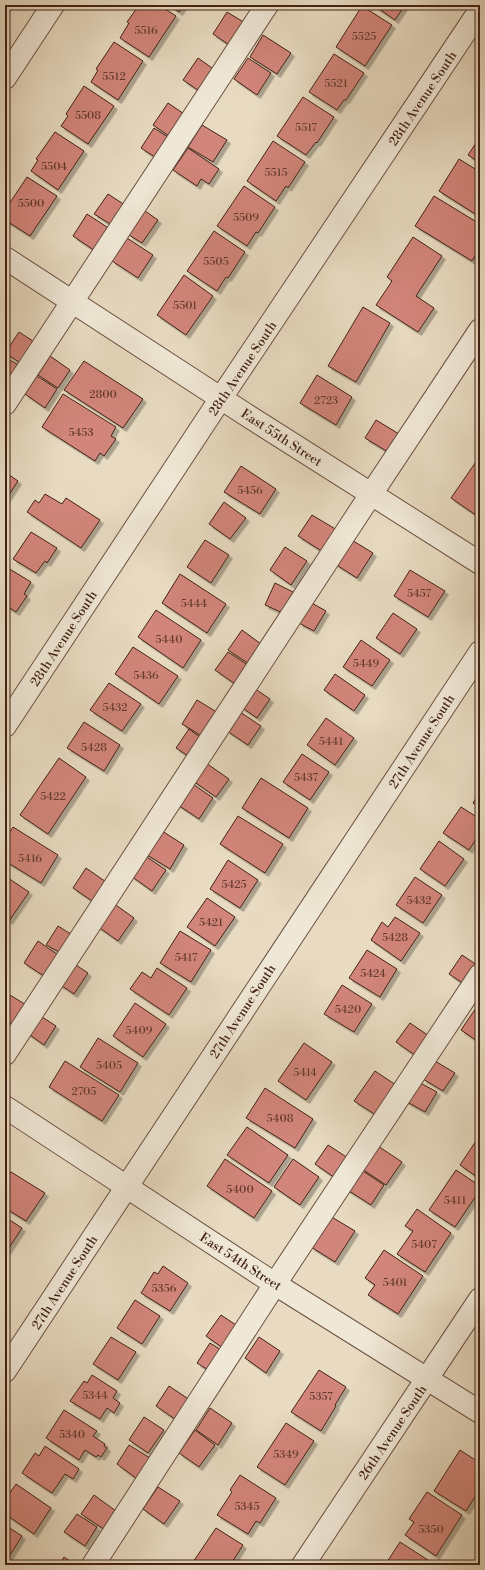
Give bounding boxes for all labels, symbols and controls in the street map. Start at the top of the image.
house number: 5516 [134,24,158,38]
house number: 5525 [352,30,376,44]
street label: 28th Avenue South [385,48,461,149]
house number: 5512 [102,70,126,84]
house number: 5521 [324,77,348,91]
house number: 5508 [75,109,101,123]
house number: 5517 [295,121,317,135]
house number: 5504 [41,160,67,174]
house number: 5515 [265,166,287,180]
house number: 5500 [18,197,44,211]
house number: 5509 [233,211,259,225]
house number: 5505 [203,255,229,269]
house number: 5501 [173,299,197,313]
street label: 28th Avenue South [205,318,281,419]
house number: 2800 [89,388,117,402]
house number: 2723 [314,394,338,408]
street label: East 55th Street [238,406,325,470]
house number: 5453 [69,426,93,440]
house number: 5456 [237,484,263,498]
house number: 5457 [407,587,431,601]
street label: 28th Avenue South [27,588,101,689]
house number: 5444 [181,597,208,611]
house number: 5440 [156,633,182,647]
house number: 5449 [353,657,379,671]
house number: 5436 [133,669,159,683]
street label: 27th Avenue South [385,691,458,792]
house number: 5432 [102,701,128,715]
house number: 5441 [319,735,343,749]
house number: 5428 [81,741,107,755]
house number: 5437 [294,771,319,785]
house number: 5422 [40,790,66,804]
house number: 5416 [18,852,42,866]
house number: 5425 [221,878,247,892]
house number: 5432 [406,894,432,908]
house number: 5421 [199,916,223,930]
house number: 5428 [382,931,408,945]
house number: 5417 [175,951,198,965]
street label: 27th Avenue South [206,961,279,1062]
house number: 5424 [360,967,386,981]
house number: 5420 [335,1003,361,1017]
house number: 5409 [126,1024,153,1038]
house number: 5405 [96,1059,122,1073]
house number: 5414 [293,1066,317,1080]
house number: 2705 [72,1085,96,1099]
house number: 5408 [267,1112,294,1126]
house number: 5400 [226,1183,254,1197]
house number: 5411 [444,1194,467,1208]
street label: East 54th Street [197,1229,285,1294]
street label: 27th Avenue South [28,1232,101,1333]
house number: 5407 [411,1238,437,1252]
house number: 5401 [383,1276,408,1290]
house number: 5356 [152,1282,177,1296]
street label: 26th Avenue South [355,1382,431,1483]
house number: 5344 [82,1389,108,1403]
house number: 5357 [309,1390,333,1404]
house number: 5340 [59,1428,85,1442]
house number: 5349 [273,1448,299,1462]
house number: 5345 [235,1500,259,1514]
house number: 5350 [418,1523,444,1537]

